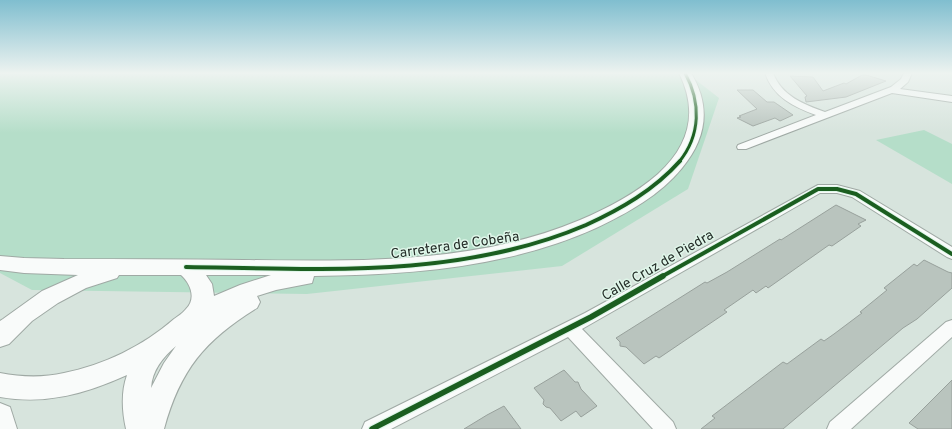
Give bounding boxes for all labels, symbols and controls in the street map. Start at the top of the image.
street label: Calle Cruz de Piedra [599,227,717,305]
street label: Carretera de Cobeña [390,229,520,263]

